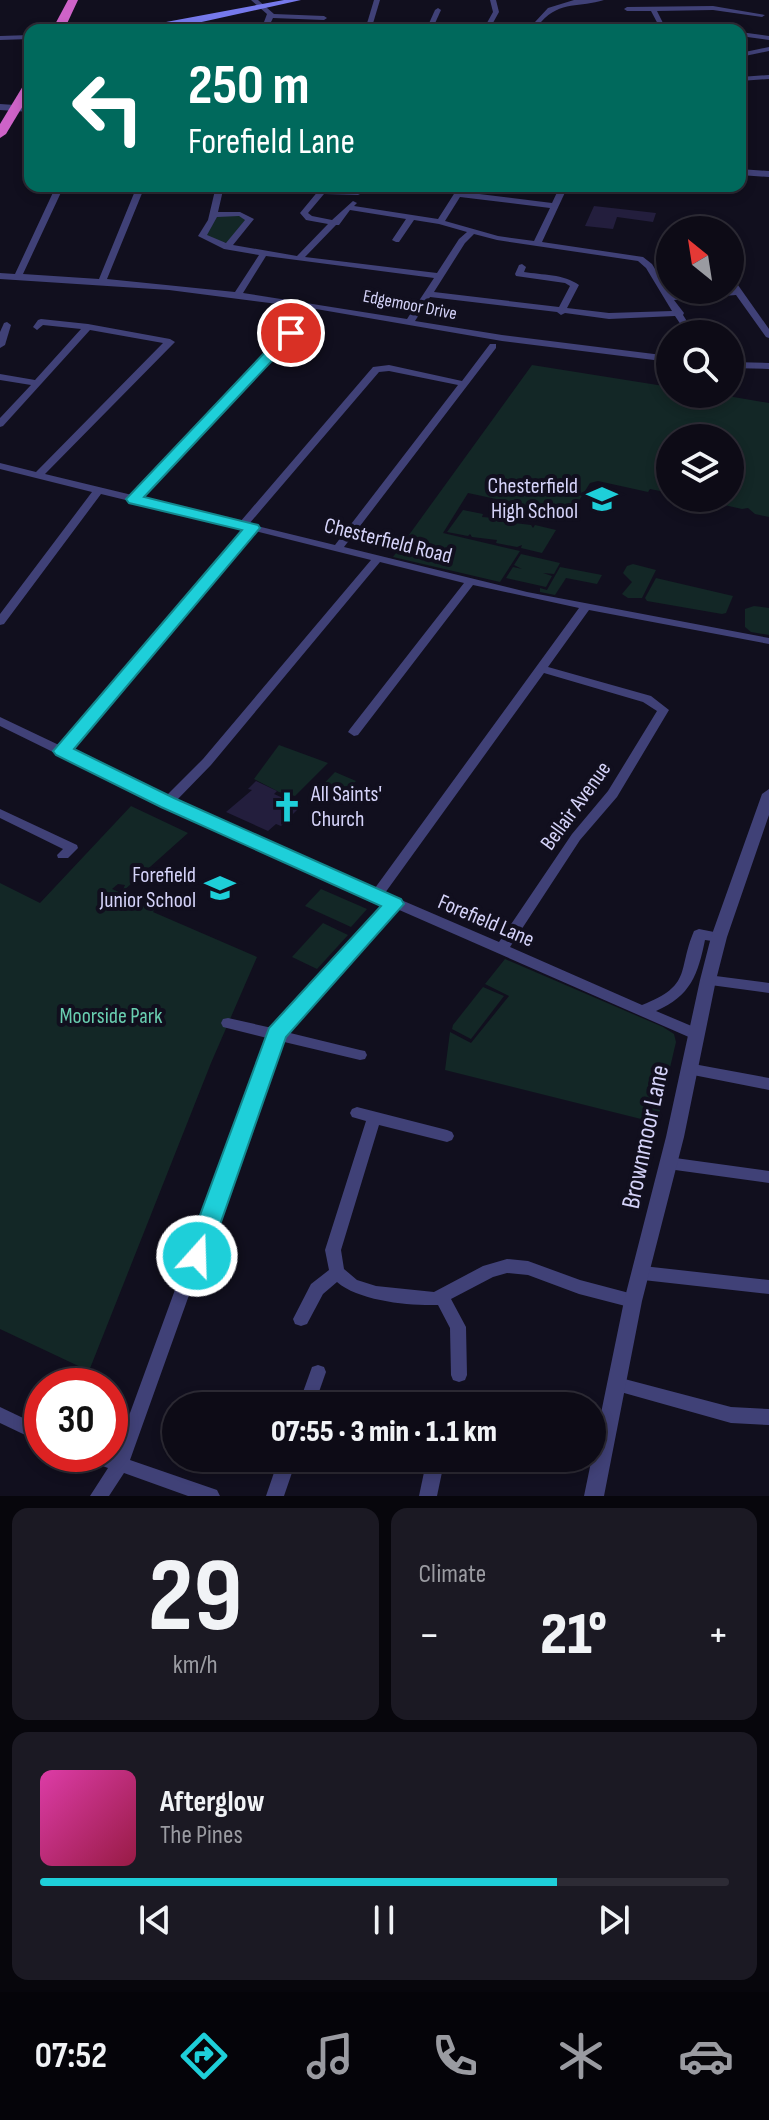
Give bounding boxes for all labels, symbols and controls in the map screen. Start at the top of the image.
text: 250 m [188,53,310,120]
icon: left [56,56,160,160]
text: Forefield Lane [188,121,355,164]
north arrow [656,216,744,304]
map controls [656,216,744,512]
street label: Edgemoor Drive [361,286,459,324]
pin [257,299,325,367]
icon: arrive [269,311,313,355]
button: search [656,320,744,408]
button: layers [656,424,744,512]
place label: Chesterfield High School [487,473,578,525]
school or university icon: Chesterfield High School [585,482,619,516]
street label: Chesterfield Road [321,512,455,570]
street label: Bellair Avenue [535,756,617,856]
place label: All Saints' Church [310,781,382,833]
church icon: All Saints' Church [270,790,304,824]
place label: Forefield Junior School [99,862,196,914]
school or university icon: Forefield Junior School [203,871,237,905]
street label: Forefield Lane [434,889,538,953]
park label: Moorside Park [59,1003,163,1030]
street label: Brownmoor Lane [616,1062,676,1212]
position arrow [155,1214,239,1298]
speed limit sign: 30 [24,1368,128,1472]
text: 07:55 · 3 min · 1.1 km [271,1414,497,1450]
text: 29 [148,1535,243,1660]
text: Climate [419,1559,486,1590]
text: 21° [540,1599,607,1671]
text: − [419,1609,440,1662]
text: + [707,1609,729,1662]
text: km/h [173,1650,218,1681]
text: Afterglow [160,1784,265,1820]
text: The Pines [160,1820,243,1851]
icon: previous [133,1898,177,1942]
icon: pause [362,1898,406,1942]
icon: next [592,1898,636,1942]
icon: directions [176,2028,232,2084]
icon: music [302,2028,358,2084]
icon: phone [427,2028,483,2084]
icon: climate [553,2028,609,2084]
icon: car [678,2028,734,2084]
text: 07:52 [35,2035,107,2078]

